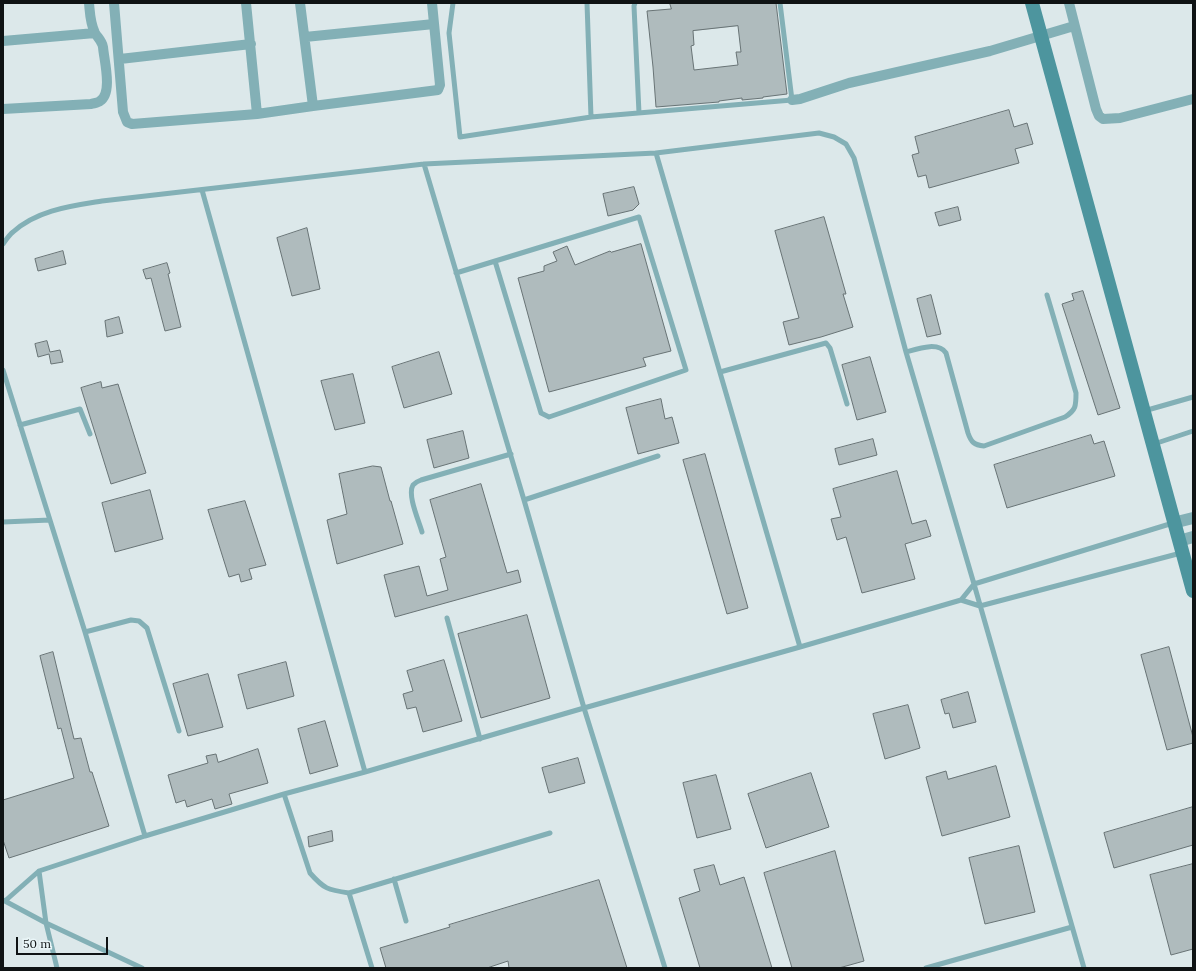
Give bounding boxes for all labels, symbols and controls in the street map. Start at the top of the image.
scale bar [18,929,110,955]
text: 50 m [23,936,51,951]

